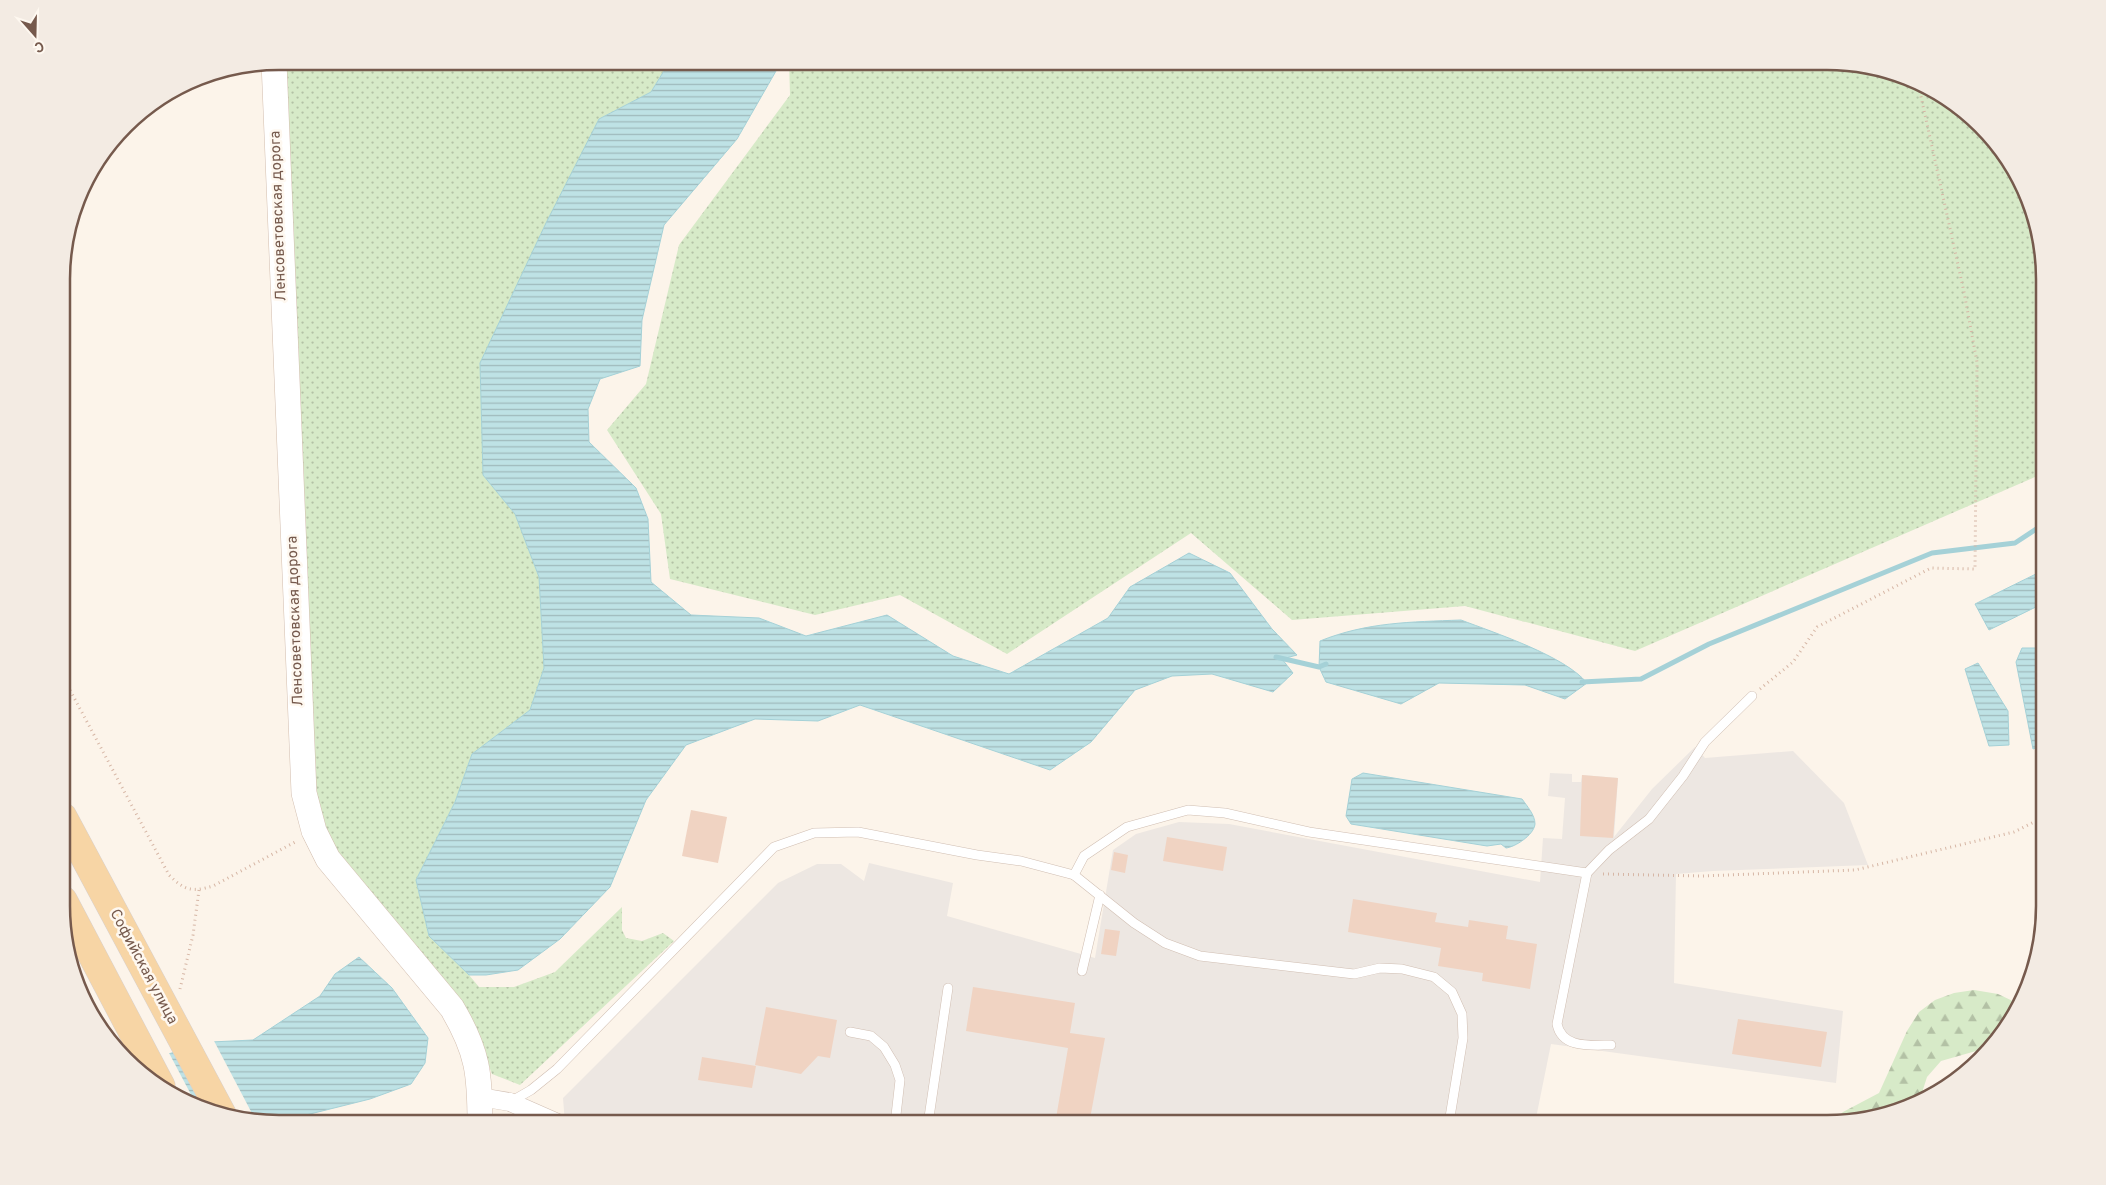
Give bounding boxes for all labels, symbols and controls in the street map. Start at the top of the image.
north arrow [10,10,60,60]
text: С [32,36,46,55]
street label: Ленсоветовская дорога [267,130,291,302]
street label: Ленсоветовская дорога [284,535,308,707]
street label: Софийская улица [105,906,181,1028]

